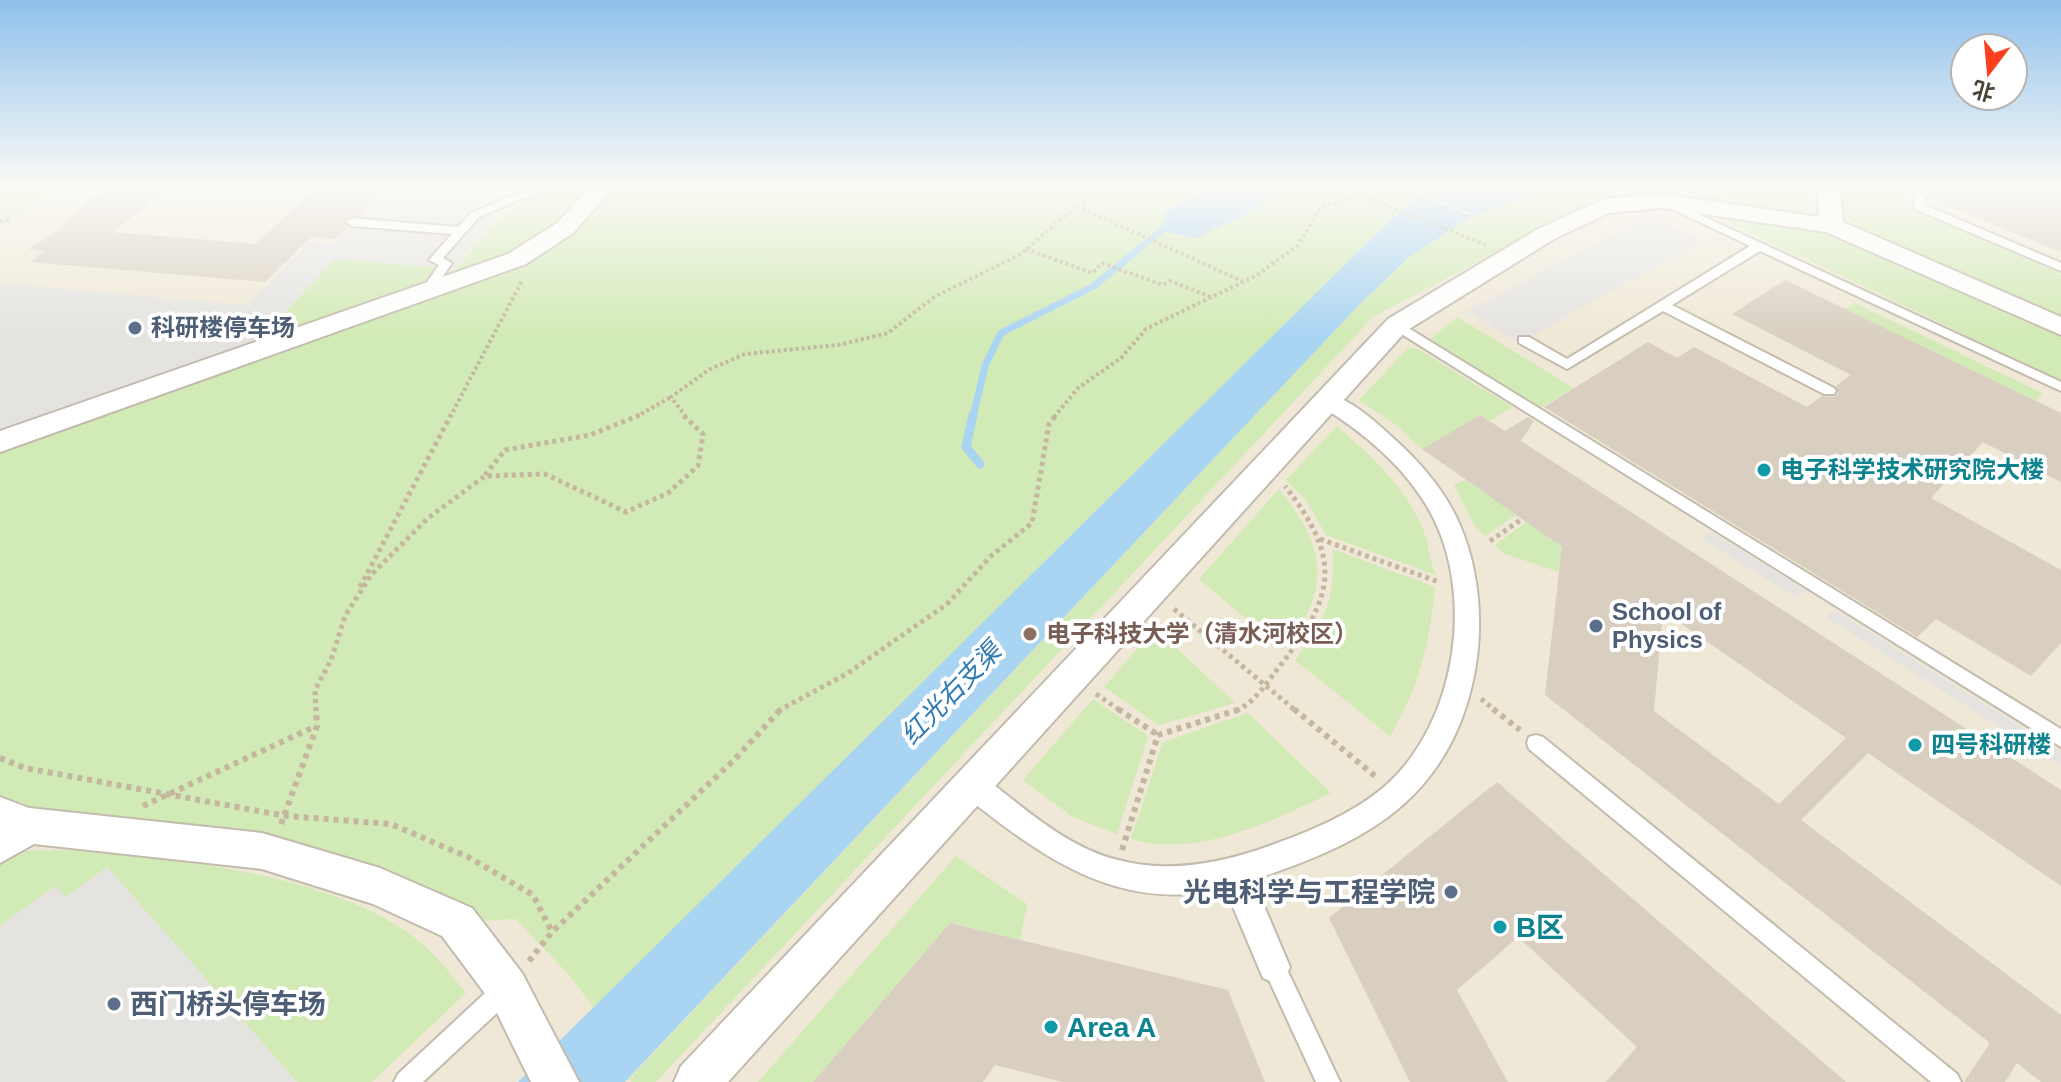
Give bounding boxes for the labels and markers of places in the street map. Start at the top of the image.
place label: 科研楼停车场 [151,314,295,341]
marker: 科研楼停车场 [126,319,144,337]
place label: 电子科学技术研究院大楼 [1780,456,2044,483]
marker: 电子科学技术研究院大楼 [1755,461,1773,479]
place label: School of Physics [1612,598,1722,653]
marker: School of Physics [1587,617,1605,635]
place label: 电子科技大学（清水河校区） [1046,620,1358,647]
marker: 电子科技大学（清水河校区） [1021,625,1039,643]
place label: 四号科研楼 [1931,731,2051,758]
marker: 四号科研楼 [1906,736,1924,754]
place label: 光电科学与工程学院 [1183,877,1435,908]
marker: 光电科学与工程学院 [1442,883,1460,901]
place label: B区 [1516,912,1564,943]
marker: B区 [1491,918,1509,936]
place label: 西门桥头停车场 [130,989,326,1020]
marker: 西门桥头停车场 [105,995,123,1013]
place label: Area A [1067,1012,1156,1043]
marker: Area A [1042,1018,1060,1036]

